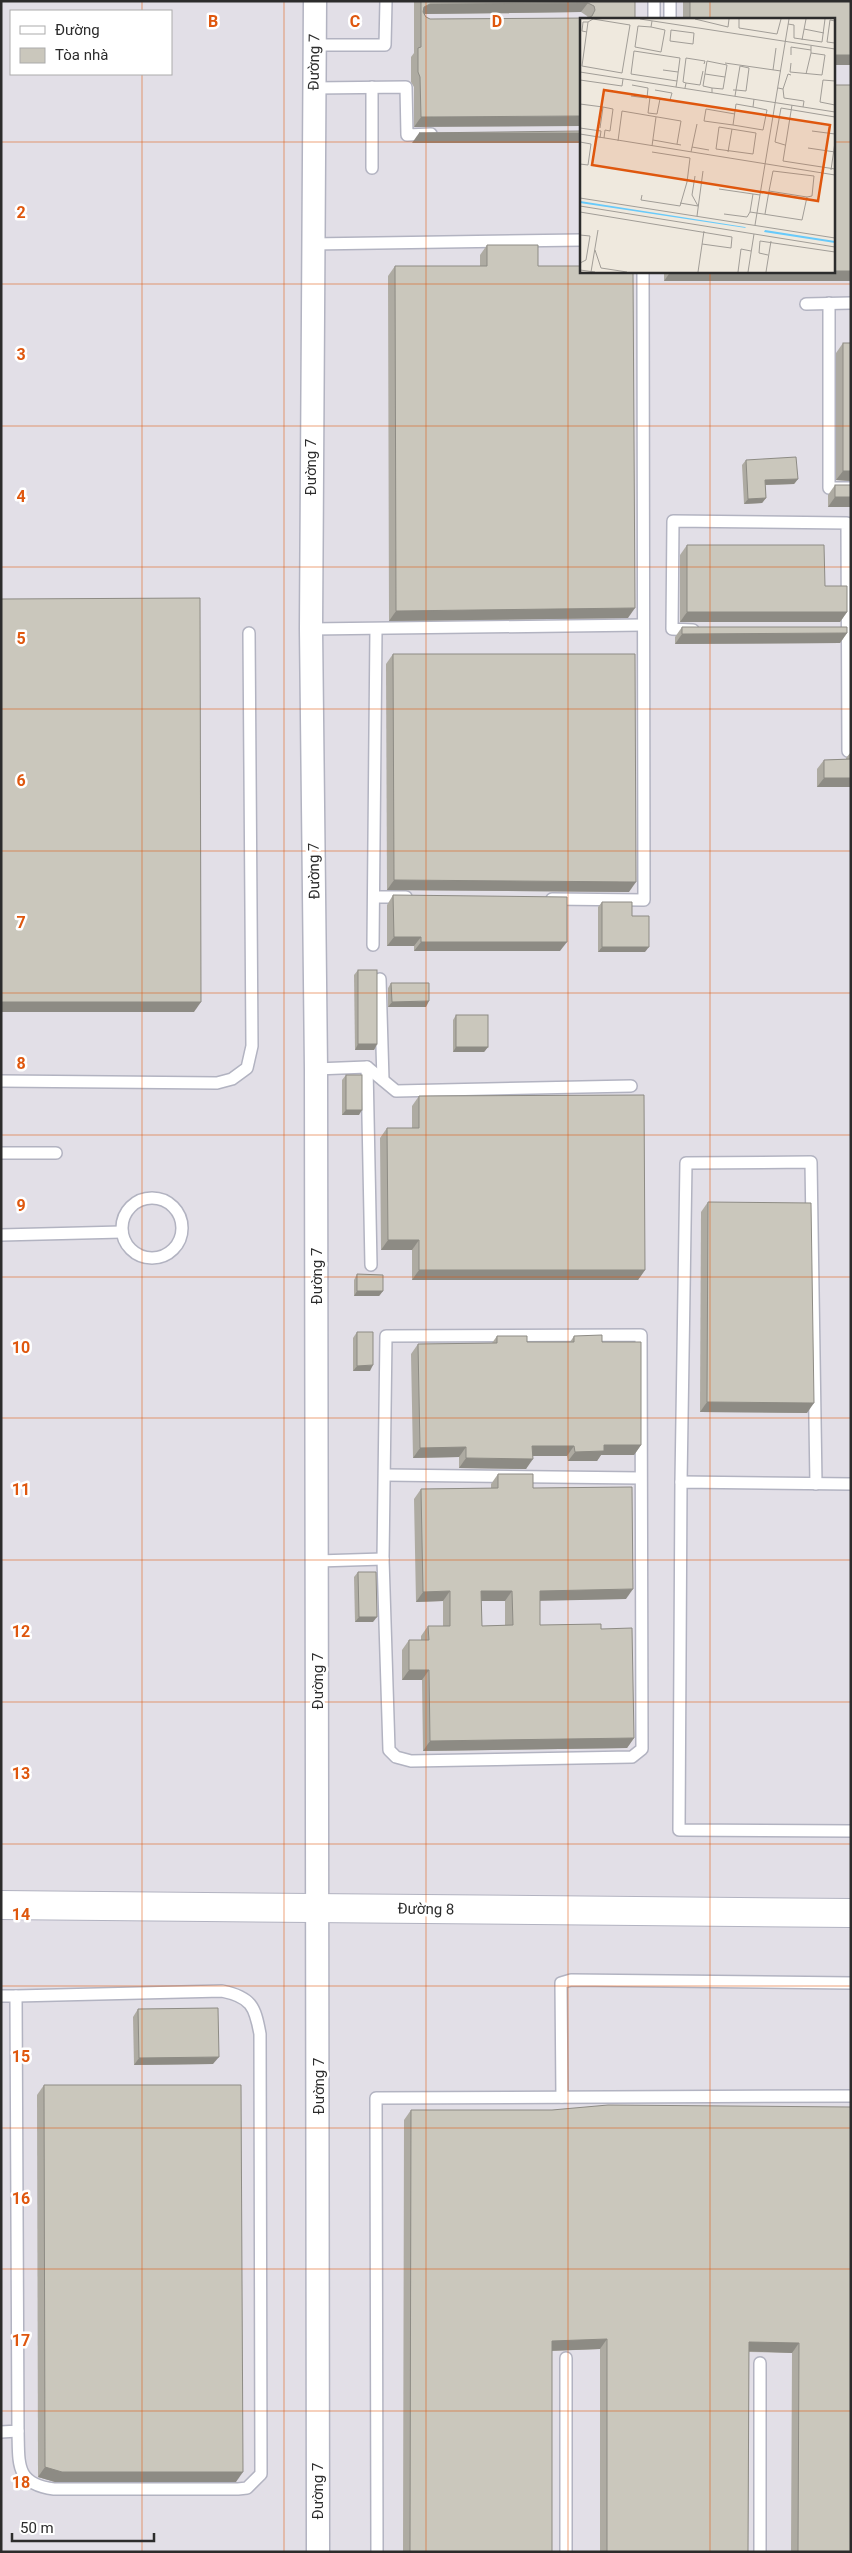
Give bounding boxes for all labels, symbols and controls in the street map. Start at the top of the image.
legend [10,10,172,75]
text: B [208,12,218,31]
text: C [350,12,360,31]
text: D [492,12,502,31]
inset map [580,18,834,272]
text: Đường [55,21,100,39]
street label: Đường 7 [305,33,323,91]
text: Tòa nhà [55,46,108,64]
text: 2 [16,203,26,222]
text: 3 [16,345,26,364]
street label: Đường 7 [302,439,320,495]
text: 4 [16,487,26,506]
text: 5 [16,629,26,648]
text: 6 [16,771,26,790]
street label: Đường 7 [305,842,323,900]
text: 7 [16,913,26,932]
text: 8 [16,1054,26,1073]
text: 9 [16,1196,26,1215]
street label: Đường 7 [308,1248,326,1304]
text: 10 [12,1338,30,1357]
text: 11 [12,1480,30,1499]
text: 12 [12,1622,30,1641]
street label: Đường 7 [309,1653,327,1709]
text: 13 [12,1764,30,1783]
street label: Đường 8 [397,1900,455,1918]
text: 14 [12,1905,30,1924]
text: 15 [12,2047,30,2066]
street label: Đường 7 [310,2058,328,2114]
text: 16 [12,2189,30,2208]
text: 17 [12,2331,30,2350]
street label: Đường 7 [309,2463,327,2519]
text: 18 [12,2473,30,2492]
scale bar [12,2510,155,2542]
text: 50 m [20,2519,54,2537]

